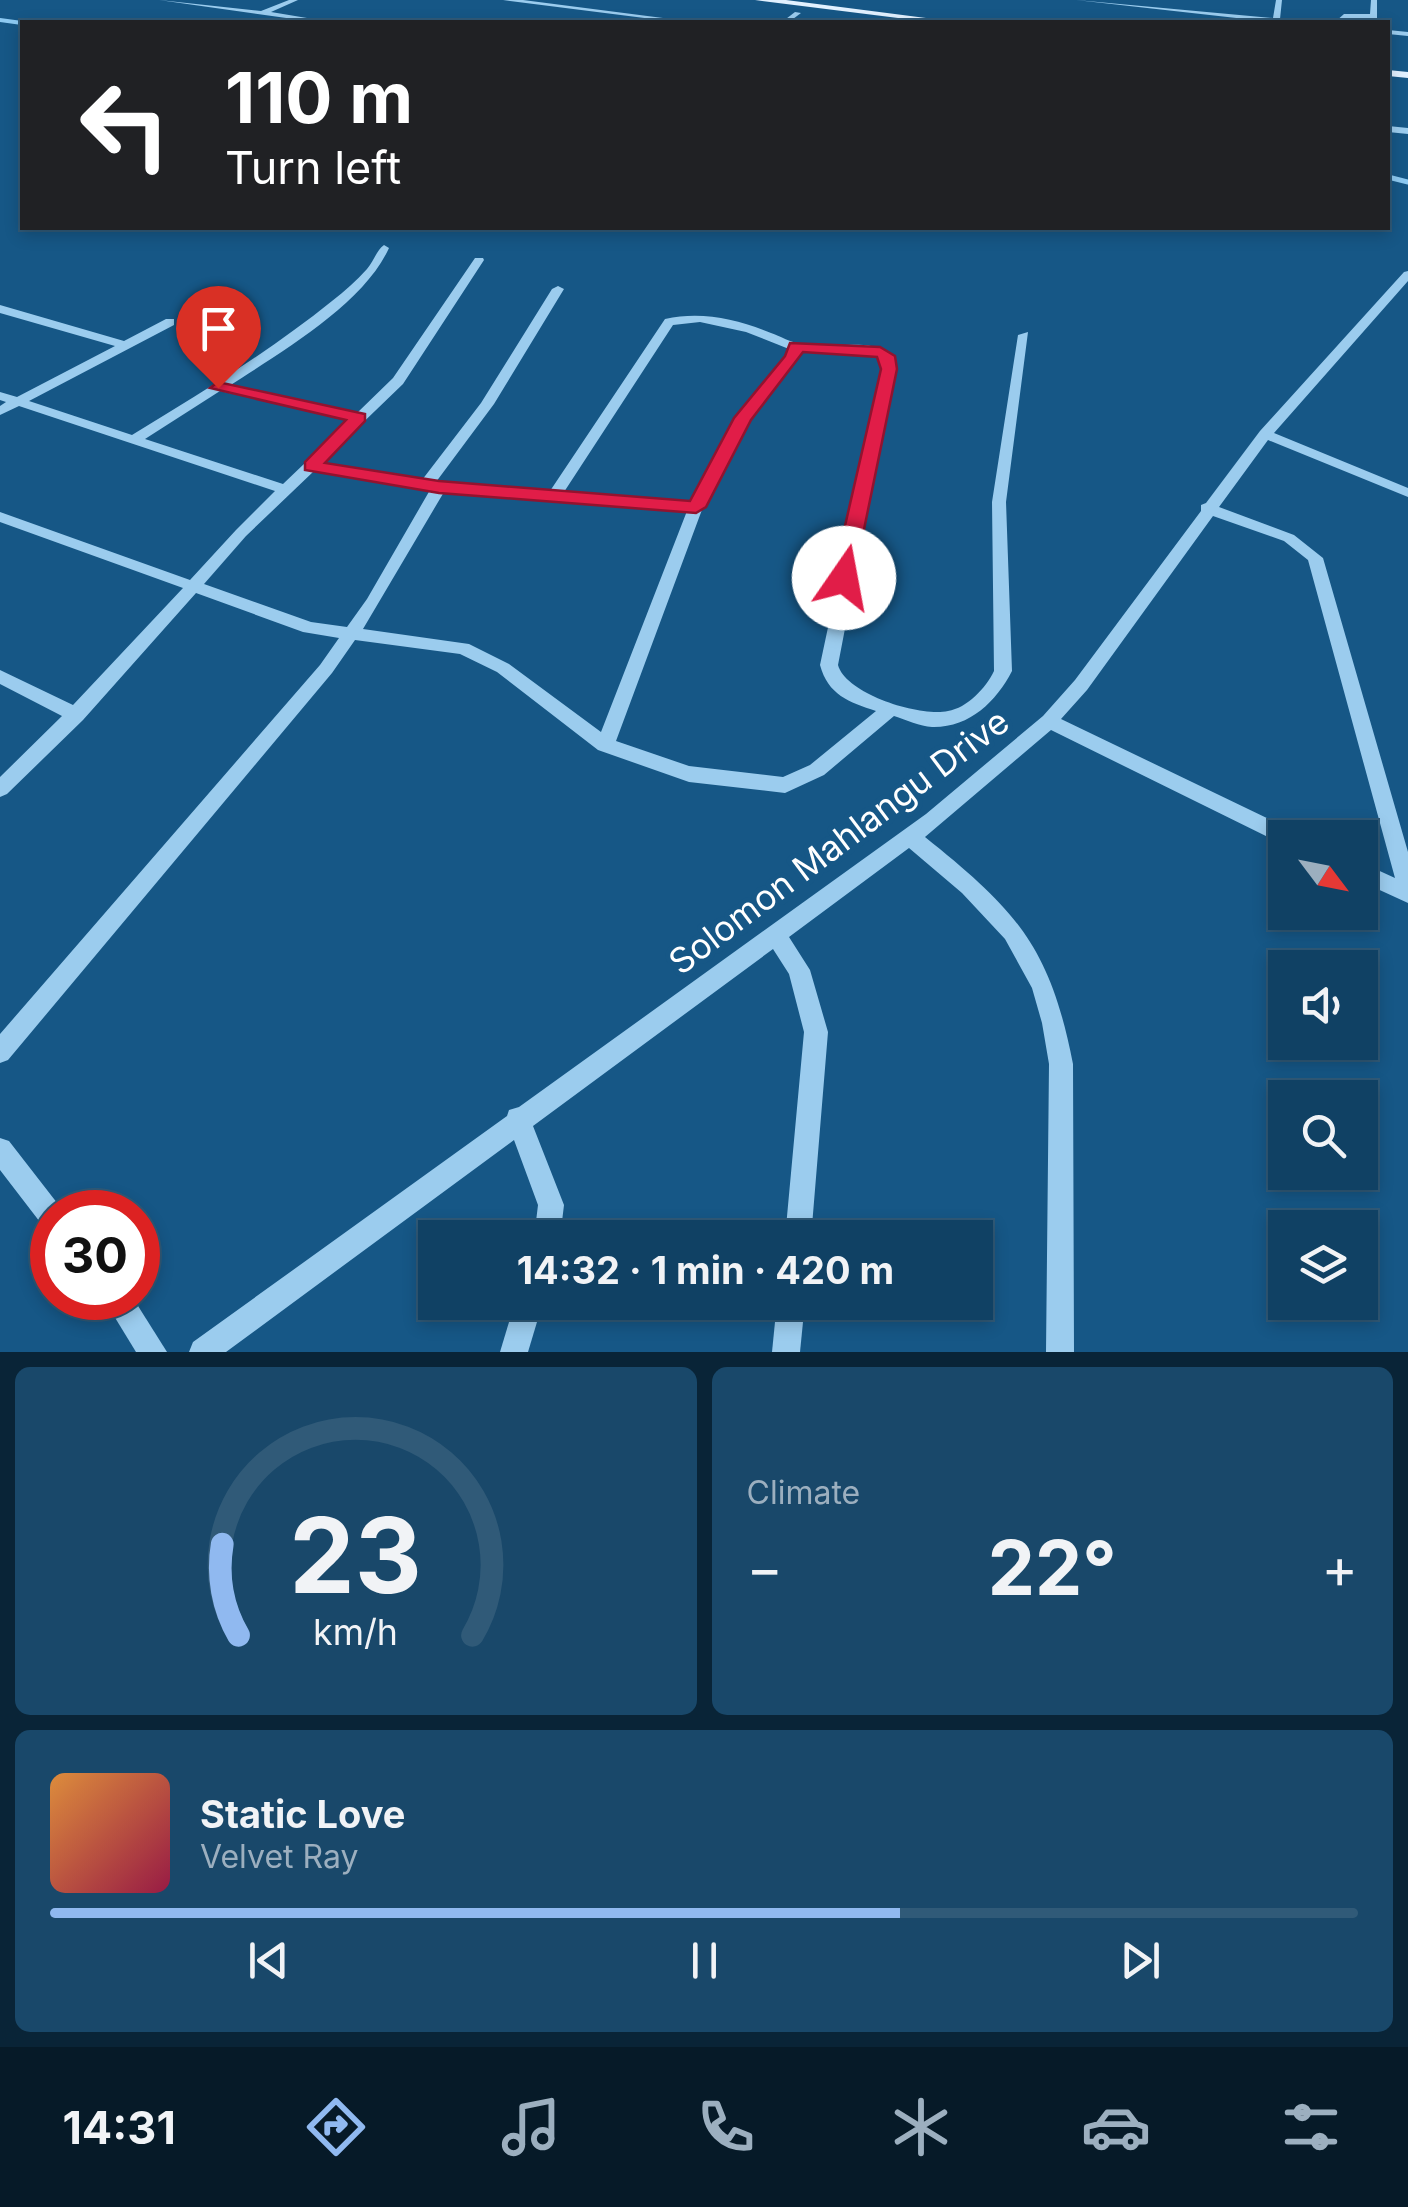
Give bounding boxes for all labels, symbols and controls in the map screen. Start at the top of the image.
text: 110 m [225,55,413,140]
icon: left [60,60,190,190]
text: Turn left [225,140,401,195]
pin [176,286,261,389]
icon: arrive [191,301,246,356]
position arrow [792,526,896,630]
street label: Solomon Mahlangu Drive [660,700,1017,983]
north arrow [1268,820,1378,930]
map controls [1268,820,1378,1320]
button: sound [1268,950,1378,1060]
button: search [1268,1080,1378,1190]
speed limit sign: 30 [30,1190,160,1320]
button: layers [1268,1210,1378,1320]
text: 14:32 · 1 min · 420 m [517,1247,894,1293]
text: Climate [747,1473,860,1512]
text: 23 [289,1492,422,1618]
text: 22° [988,1522,1117,1613]
text: − [747,1535,783,1601]
text: + [1322,1535,1358,1601]
text: km/h [313,1610,398,1654]
text: Static Love [200,1791,405,1837]
text: Velvet Ray [200,1837,358,1876]
icon: previous [241,1933,296,1988]
icon: pause [677,1933,732,1988]
icon: next [1113,1933,1168,1988]
icon: directions [301,2092,371,2162]
icon: music [496,2092,566,2162]
icon: phone [691,2092,761,2162]
icon: climate [886,2092,956,2162]
icon: car [1081,2092,1151,2162]
icon: filters [1276,2092,1346,2162]
text: 14:31 [62,2100,176,2155]

